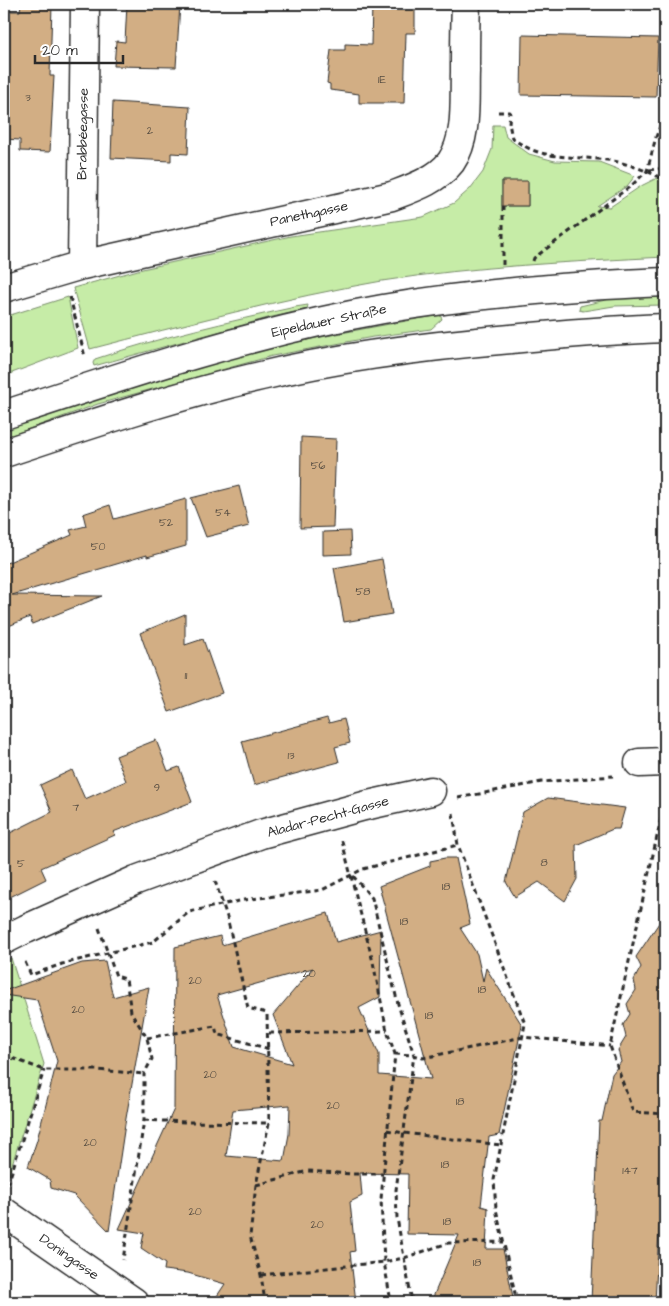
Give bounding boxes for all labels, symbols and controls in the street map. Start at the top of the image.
scale bar [35,32,122,64]
text: 20 m [42,40,78,61]
house number: 1E [378,72,386,87]
street label: Brabbéegasse [72,88,94,180]
house number: 3 [25,90,31,105]
house number: 2 [147,123,154,138]
street label: Panethgasse [268,196,350,232]
street label: Eipeldauer Straße [270,299,389,343]
house number: 56 [311,458,325,473]
house number: 54 [215,505,231,520]
house number: 52 [159,515,174,530]
house number: 50 [91,539,105,554]
house number: 58 [356,584,370,599]
house number: 11 [185,668,188,683]
house number: 13 [287,748,295,763]
house number: 9 [154,780,160,795]
street label: Aladar-Pecht-Gasse [265,791,392,843]
house number: 7 [73,800,80,815]
house number: 8 [540,855,548,870]
house number: 5 [17,856,25,871]
house number: 18 [442,879,450,894]
house number: 18 [400,914,408,929]
house number: 20 [302,966,316,981]
house number: 20 [188,973,202,988]
house number: 18 [478,982,486,997]
house number: 20 [71,1002,85,1017]
house number: 18 [425,1008,433,1023]
house number: 20 [203,1067,217,1082]
house number: 18 [456,1094,464,1109]
house number: 20 [326,1098,340,1113]
house number: 20 [83,1135,97,1150]
house number: 18 [441,1157,449,1172]
house number: 147 [622,1163,638,1178]
house number: 20 [188,1204,202,1219]
house number: 18 [443,1214,451,1229]
house number: 20 [310,1217,324,1232]
street label: Doningasse [35,1229,103,1285]
house number: 18 [473,1255,481,1270]

